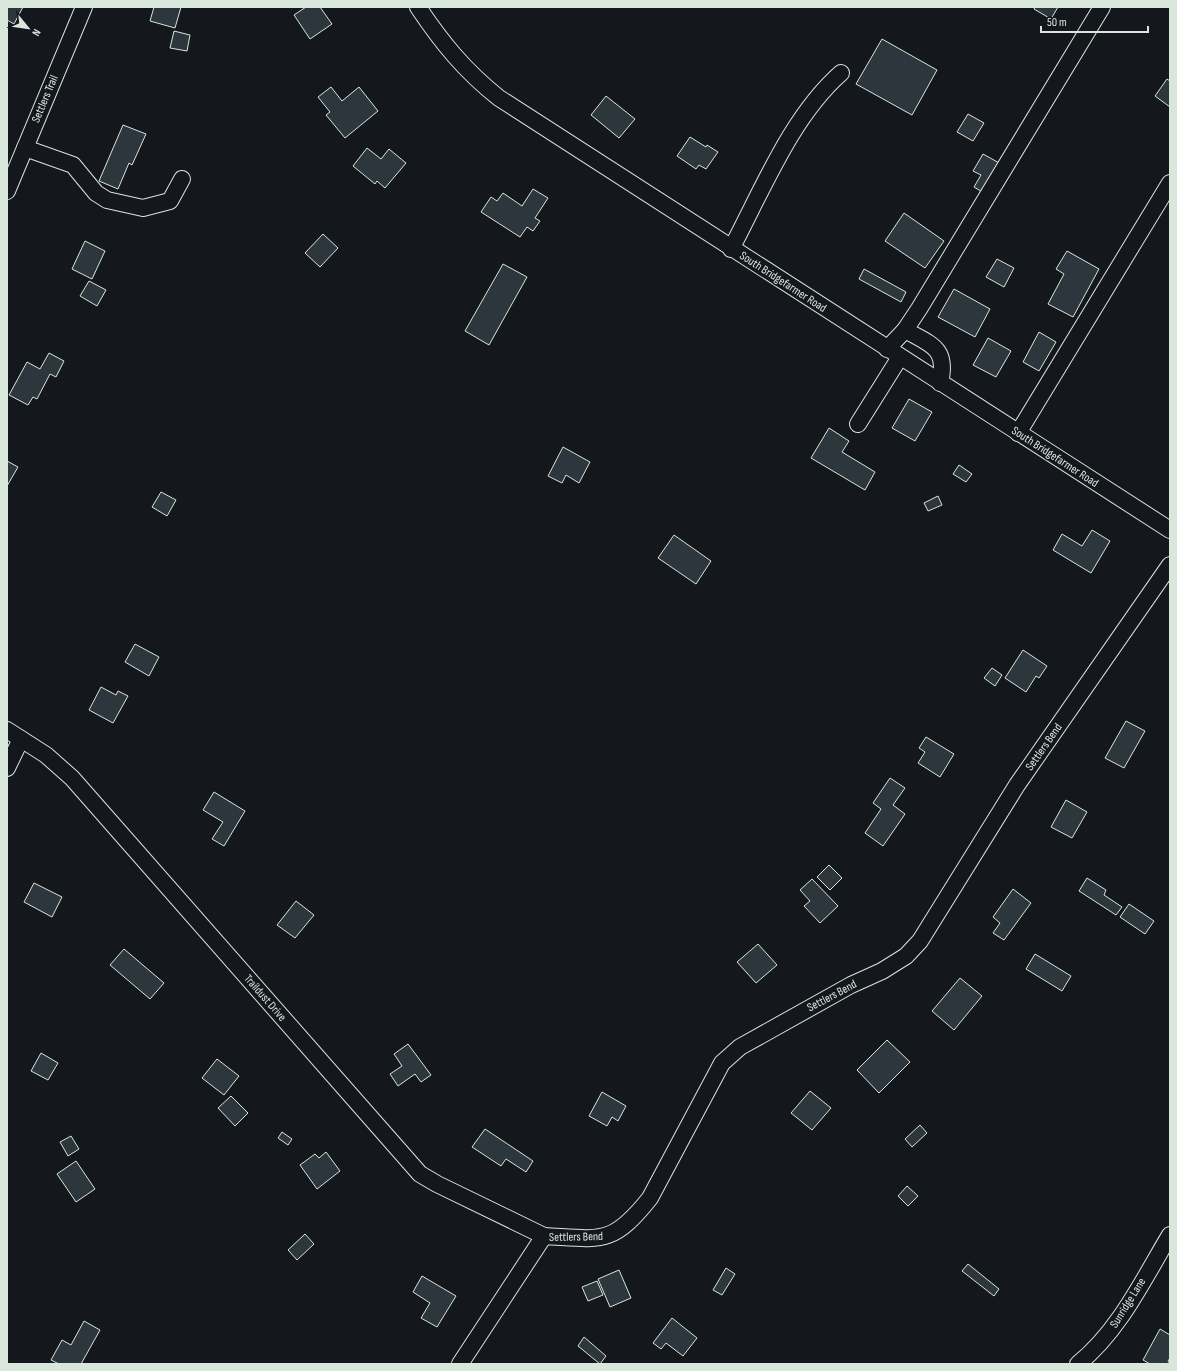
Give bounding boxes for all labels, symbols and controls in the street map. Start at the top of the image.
north arrow [8,8,48,48]
scale bar [1041,8,1148,34]
text: 50 m [1047,15,1067,30]
text: N [29,27,43,38]
street label: Settlers Trail [28,73,62,125]
street label: South Bridgefarmer Road [737,248,829,316]
street label: South Bridgefarmer Road [1009,423,1101,491]
street label: Settlers Bend [1022,721,1066,773]
street label: Traildust Drive [241,972,290,1025]
street label: Settlers Bend [805,977,859,1015]
street label: Settlers Bend [549,1229,603,1245]
street label: Sunridge Lane [1107,1275,1149,1331]

